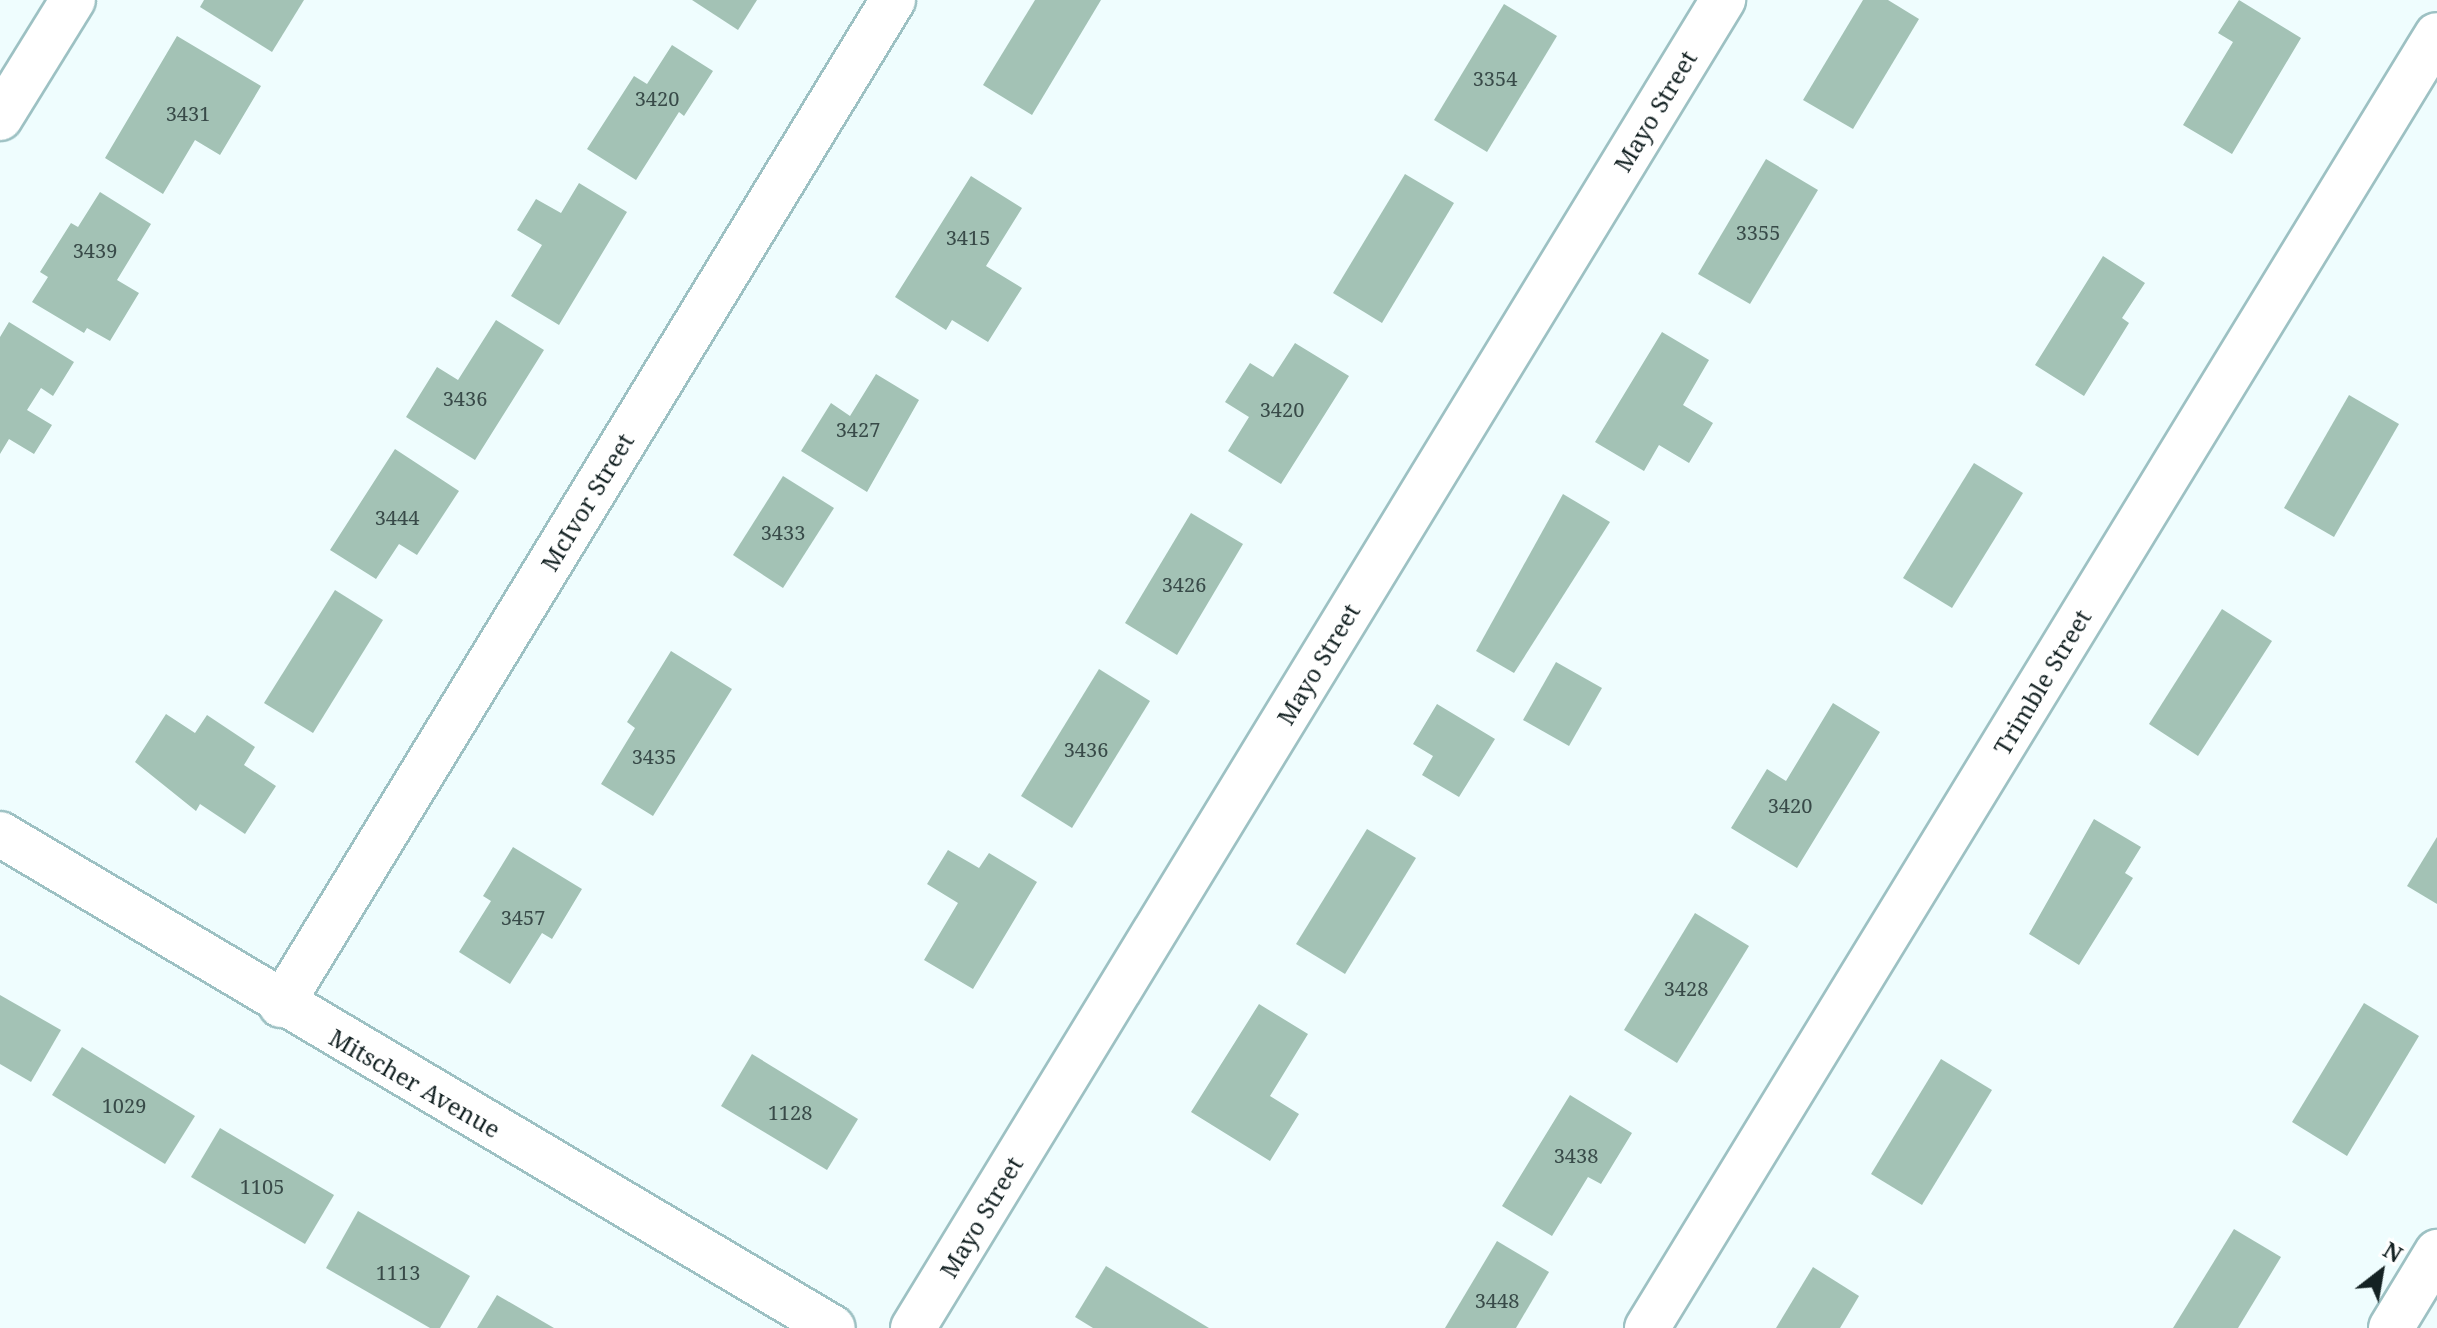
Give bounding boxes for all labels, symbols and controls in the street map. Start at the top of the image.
street label: Mayo Street [1608,45,1702,177]
house number: 3354 [1473,66,1517,90]
house number: 3420 [635,86,679,110]
house number: 3431 [166,101,210,125]
house number: 3355 [1736,220,1780,244]
house number: 3415 [946,225,990,249]
house number: 3439 [73,238,117,262]
house number: 3436 [443,386,487,410]
house number: 3420 [1260,397,1304,421]
house number: 3427 [836,417,880,441]
street label: McIvor Street [535,428,639,576]
house number: 3444 [375,505,419,529]
house number: 3433 [761,520,805,544]
house number: 3426 [1162,572,1206,596]
street label: Mayo Street [1271,598,1365,730]
street label: Trimble Street [1987,604,2097,760]
house number: 3436 [1064,737,1108,761]
house number: 3435 [632,744,676,768]
house number: 3420 [1768,793,1812,817]
house number: 3457 [501,905,545,929]
house number: 3428 [1664,976,1708,1000]
street label: Mitscher Avenue [324,1022,506,1144]
house number: 1029 [102,1093,146,1117]
house number: 1128 [768,1100,812,1124]
house number: 3438 [1554,1143,1598,1167]
street label: Mayo Street [934,1151,1028,1283]
house number: 1105 [240,1174,284,1198]
north arrow [2341,1232,2421,1312]
text: N [2378,1234,2409,1269]
house number: 1113 [376,1260,420,1284]
house number: 3448 [1475,1288,1519,1312]

